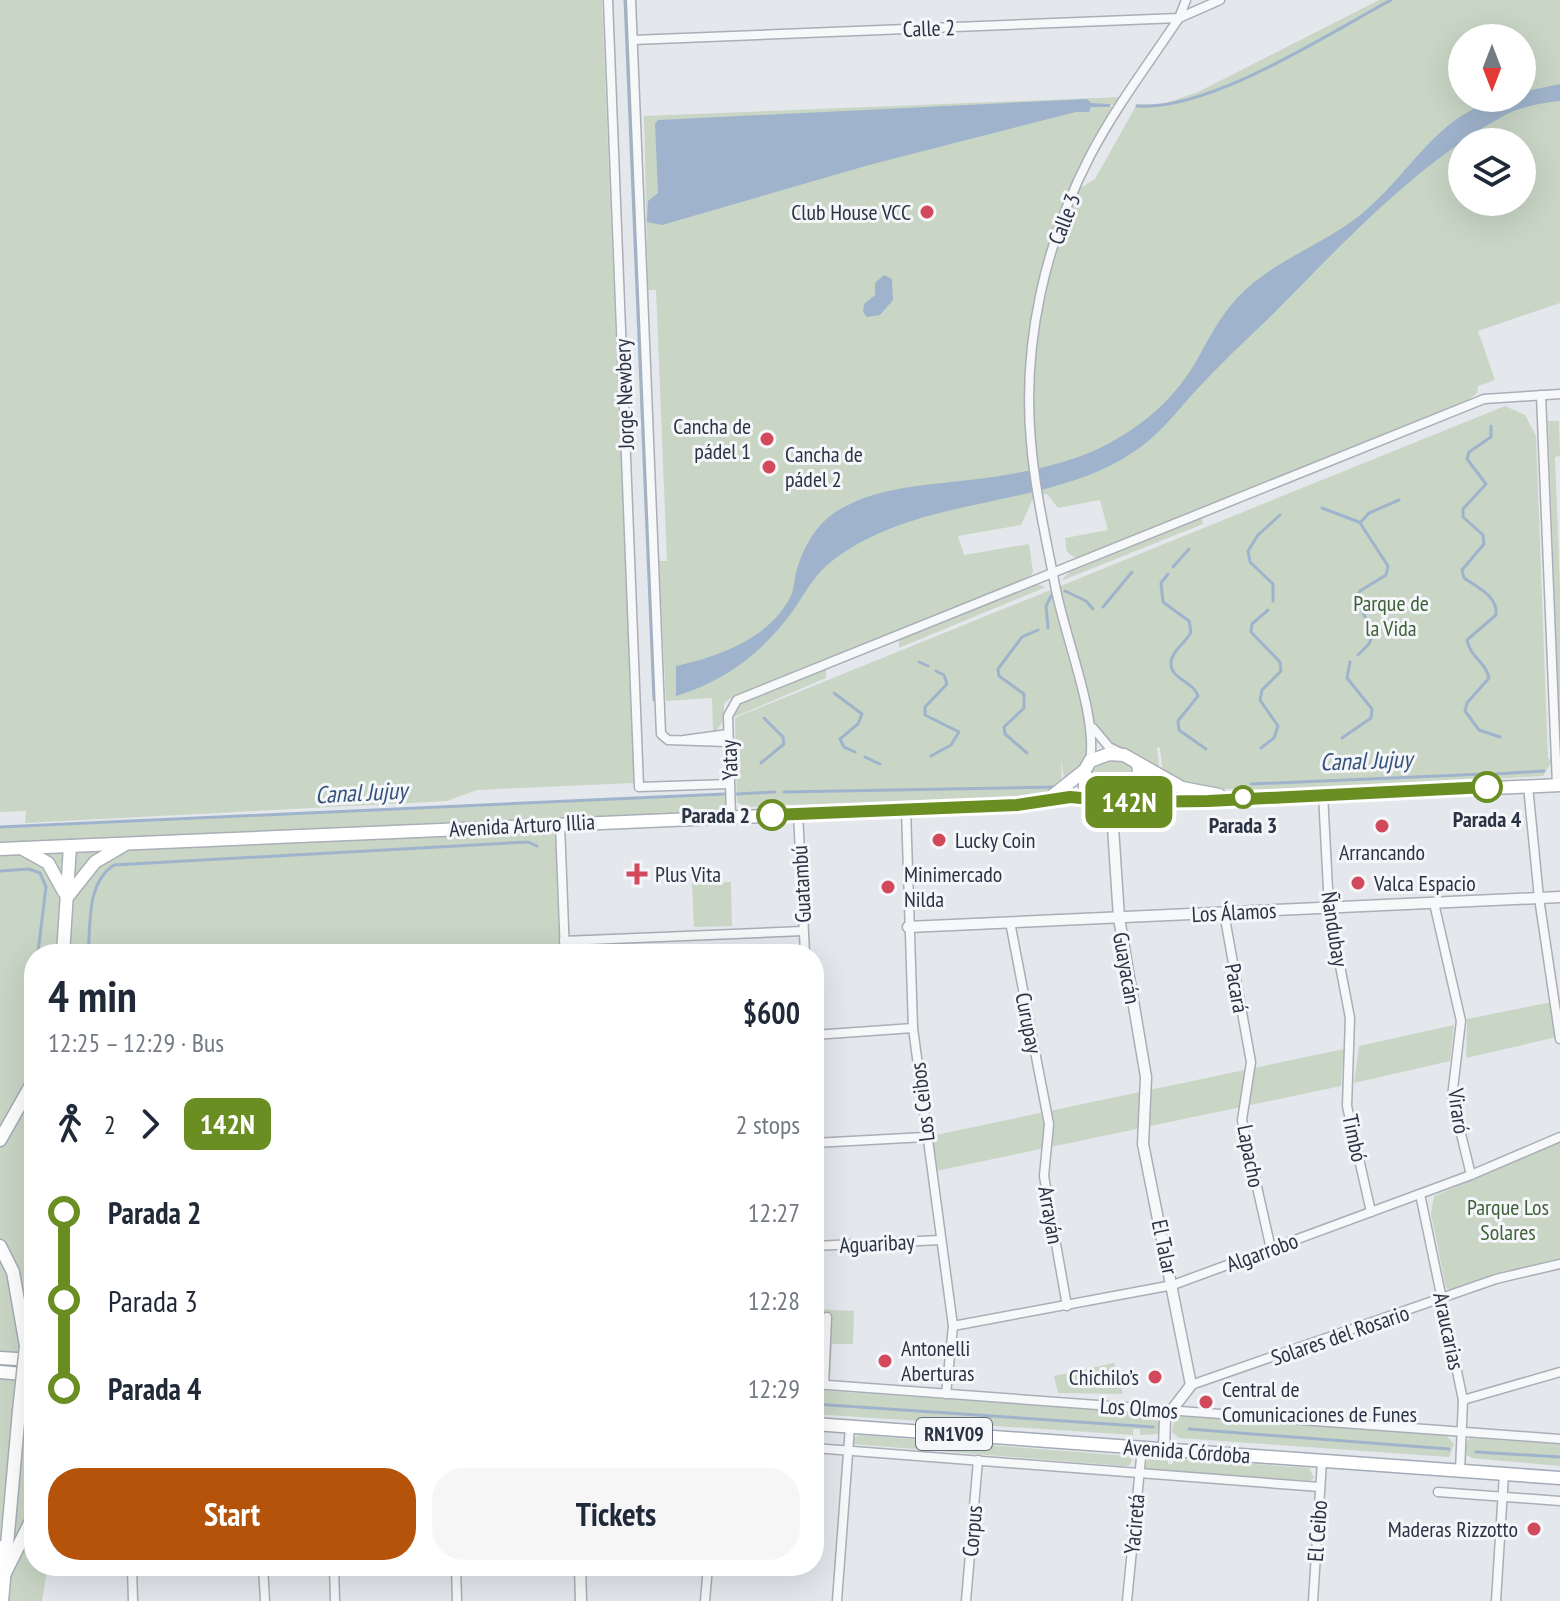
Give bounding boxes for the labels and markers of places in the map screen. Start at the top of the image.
place label: Club House VCC [791,198,911,226]
marker: Club House VCC [918,203,936,221]
place label: Cancha de pádel 1 [673,412,751,465]
marker: Cancha de pádel 1 [758,430,776,448]
place label: Cancha de pádel 2 [785,440,863,493]
marker: Cancha de pádel 2 [760,458,778,476]
marker: Parada 4 [1472,772,1502,802]
marker: Parada 3 [1232,786,1254,808]
marker: Parada 2 [757,800,787,830]
place label: Parada 2 [681,801,750,829]
place label: Parada 4 [1453,805,1522,833]
place label: Parada 3 [1209,811,1277,839]
marker: Arrancando [1373,817,1391,835]
place label: Lucky Coin [955,826,1035,854]
marker: Lucky Coin [930,831,948,849]
place label: Arrancando [1339,838,1425,866]
place label: Plus Vita [655,860,721,888]
place label: Minimercado Nilda [904,860,1002,913]
marker: Plus Vita [626,863,648,885]
place label: Valca Espacio [1373,869,1476,897]
marker: Valca Espacio [1349,874,1367,892]
marker: Minimercado Nilda [879,878,897,896]
place label: Antonelli Aberturas [901,1334,974,1387]
marker: Antonelli Aberturas [876,1352,894,1370]
place label: Chichilo’s [1069,1363,1139,1391]
marker: Chichilo’s [1146,1368,1164,1386]
place label: Central de Comunicaciones de Funes [1222,1375,1417,1428]
marker: Central de Comunicaciones de Funes [1197,1393,1215,1411]
place label: Maderas Rizzotto [1388,1515,1518,1543]
marker: Maderas Rizzotto [1525,1520,1543,1538]

